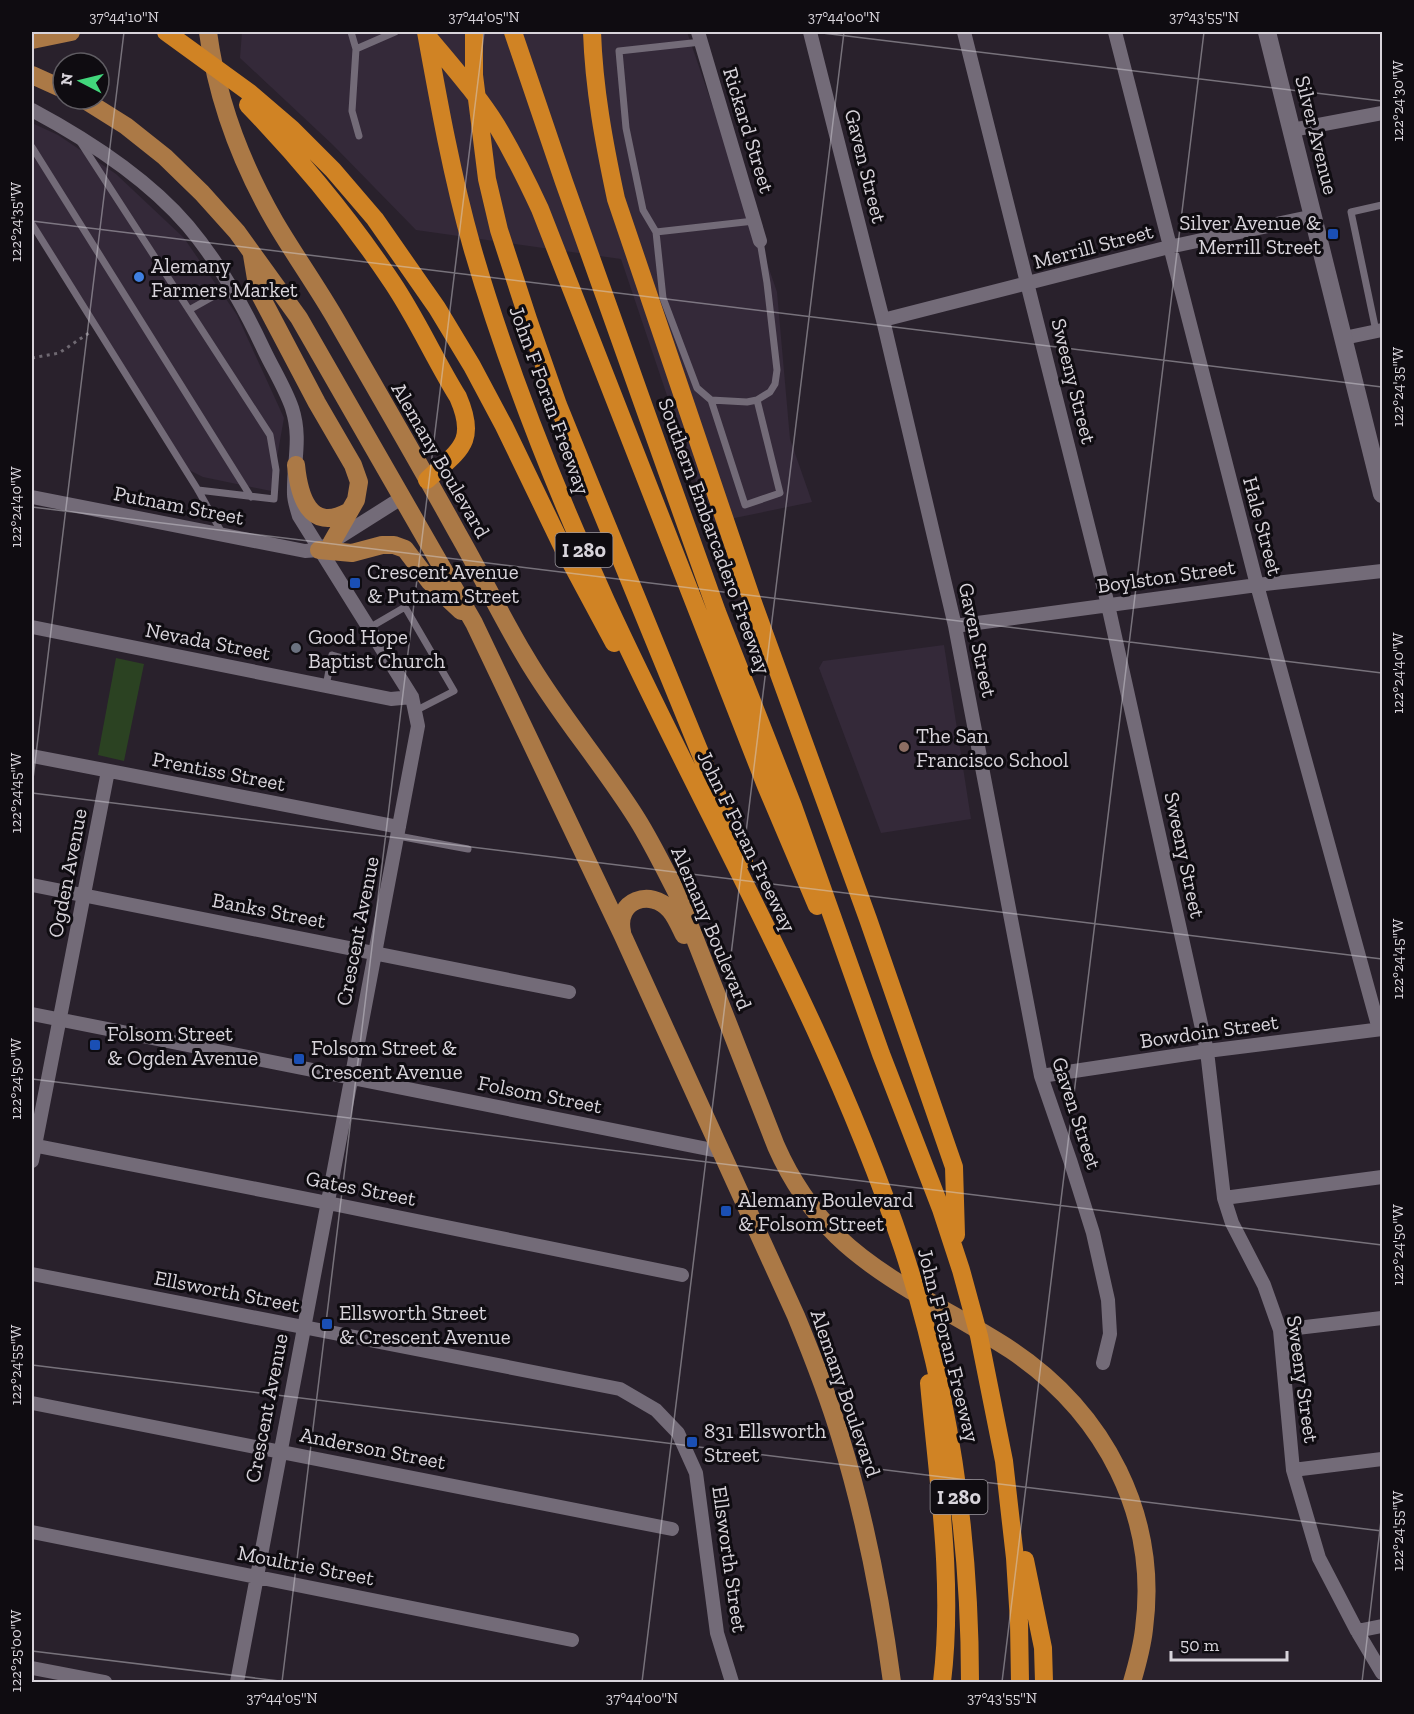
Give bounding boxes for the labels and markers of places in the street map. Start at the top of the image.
place label: Silver Avenue & Merrill Street [1179,210,1321,259]
marker: Silver Avenue & Merrill Street [1326,227,1340,241]
place label: Alemany Farmers Market [151,253,298,302]
marker: Alemany Farmers Market [132,270,146,284]
place label: Crescent Avenue & Putnam Street [367,559,519,608]
marker: Crescent Avenue & Putnam Street [348,576,362,590]
place label: Good Hope Baptist Church [308,624,445,673]
marker: Good Hope Baptist Church [289,641,303,655]
place label: The San Francisco School [916,723,1069,772]
marker: The San Francisco School [897,740,911,754]
place label: Folsom Street & Ogden Avenue [107,1021,258,1070]
place label: Folsom Street & Crescent Avenue [311,1035,463,1084]
marker: Folsom Street & Ogden Avenue [88,1038,102,1052]
marker: Folsom Street & Crescent Avenue [292,1052,306,1066]
place label: Alemany Boulevard & Folsom Street [738,1187,914,1236]
marker: Alemany Boulevard & Folsom Street [719,1204,733,1218]
place label: Ellsworth Street & Crescent Avenue [339,1300,511,1349]
marker: Ellsworth Street & Crescent Avenue [320,1317,334,1331]
place label: 831 Ellsworth Street [704,1418,826,1467]
marker: 831 Ellsworth Street [685,1435,699,1449]

